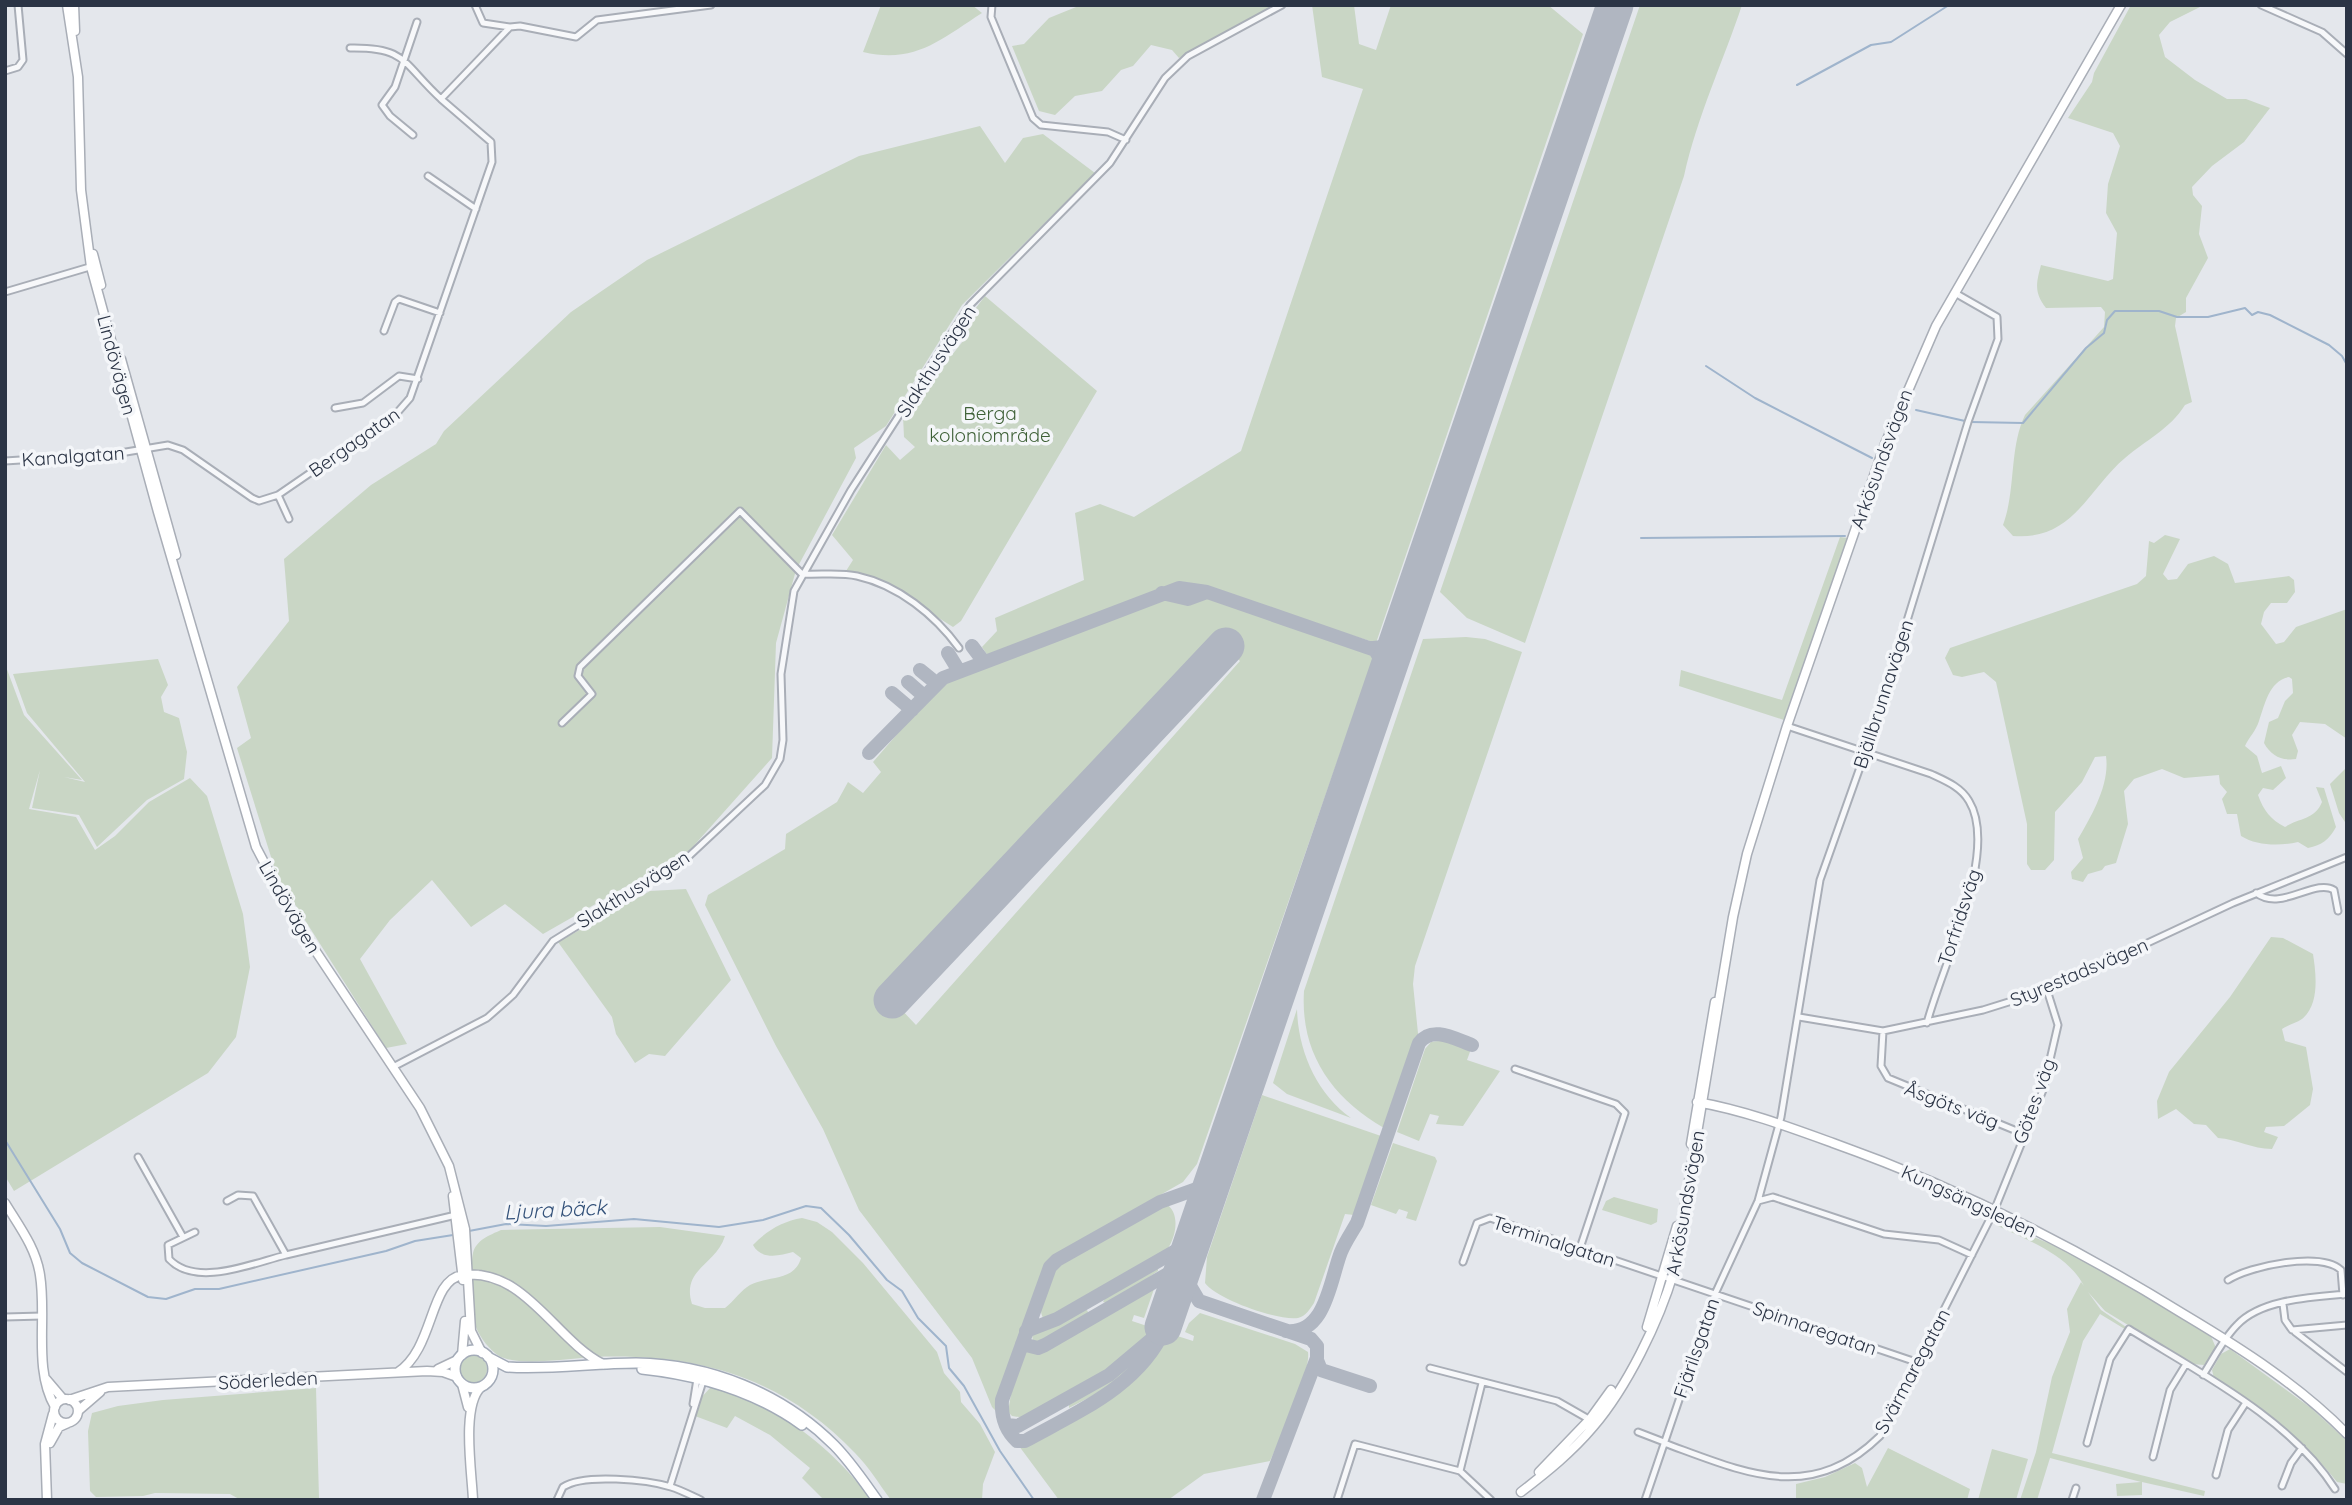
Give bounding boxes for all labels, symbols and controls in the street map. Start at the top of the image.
street label: Slakthusvägen [891,301,981,421]
street label: Lindövägen [92,312,142,418]
street label: Arkösundsvägen [1845,386,1917,532]
park label: Berga koloniområde [929,401,1051,447]
street label: Bergagatan [304,402,404,482]
street label: Kanalgatan [21,440,125,472]
street label: Bjällbrunnavägen [1848,616,1918,772]
street label: Slakthusvägen [572,845,694,933]
street label: Lindövägen [254,856,326,958]
street label: Torfridsväg [1932,866,1986,968]
street label: Styrestadsvägen [2006,932,2152,1012]
street label: Götes väg [2007,1055,2061,1147]
street label: Åsgöts väg [1902,1076,2002,1134]
street label: Arkösundsvägen [1660,1128,1710,1278]
street label: Kungsängsleden [1898,1159,2040,1243]
water label: Ljura bäck [503,1193,609,1225]
street label: Terminalgatan [1490,1210,1618,1272]
street label: Fjärilsgatan [1668,1295,1724,1401]
street label: Spinnaregatan [1750,1296,1880,1360]
street label: Svärmaregatan [1869,1304,1955,1438]
street label: Söderleden [218,1365,318,1395]

